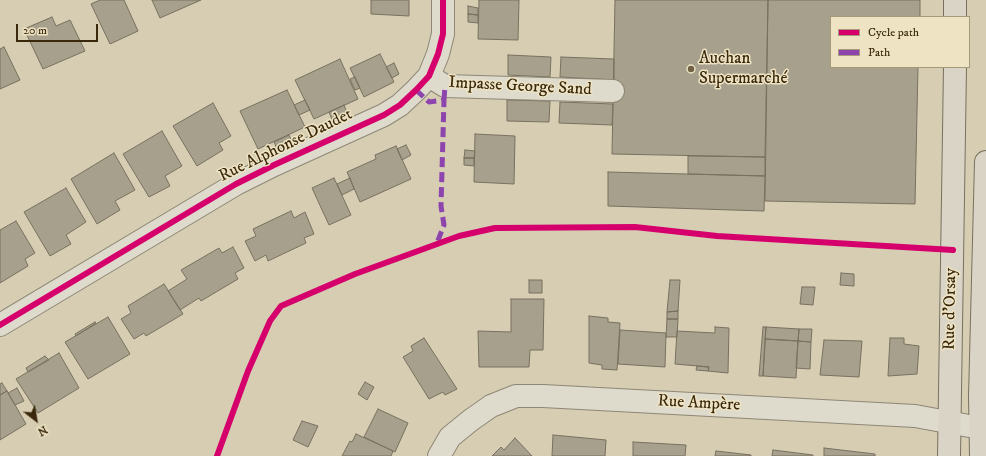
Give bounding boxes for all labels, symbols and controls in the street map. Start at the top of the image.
scale bar [18,16,100,42]
legend [830,16,970,68]
text: 20 m [23,23,47,38]
text: Cycle path [868,25,919,40]
text: Path [868,45,890,60]
place label: Auchan Supermarché [699,49,788,89]
marker: Auchan Supermarché [686,64,696,74]
street label: Impasse George Sand [448,73,592,101]
street label: Rue Alphonse Daudet [216,105,356,187]
street label: Rue d'Orsay [940,268,962,350]
street label: Rue Ampère [657,392,741,416]
north arrow [16,400,56,440]
text: N [35,422,50,439]

